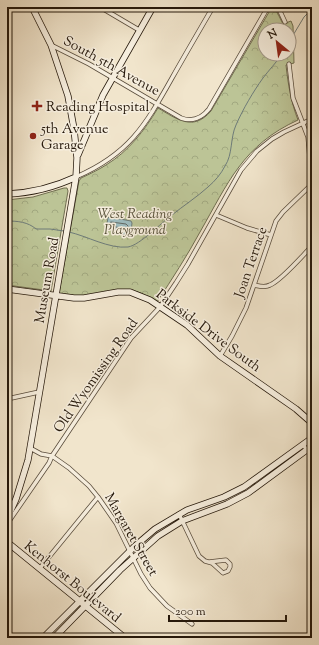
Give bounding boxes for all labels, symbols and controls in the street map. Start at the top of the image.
north arrow [257,22,297,62]
text: N [264,25,281,44]
street label: South 5th Avenue [59,32,163,102]
place label: Reading Hospital [46,98,149,118]
marker: Reading Hospital [31,100,43,112]
place label: 5th Avenue Garage [40,120,109,156]
marker: 5th Avenue Garage [28,131,38,141]
park label: West Reading Playground [97,205,173,241]
street label: Joan Terrace [230,224,273,302]
street label: Museum Road [31,236,65,325]
street label: Parkside Drive South [151,285,265,378]
street label: Old Wyomissing Road [50,315,144,437]
street label: Margaret Street [98,490,162,580]
street label: Kenhorst Boulevard [19,537,125,628]
scale bar [169,597,286,623]
text: 200 m [175,603,206,621]

